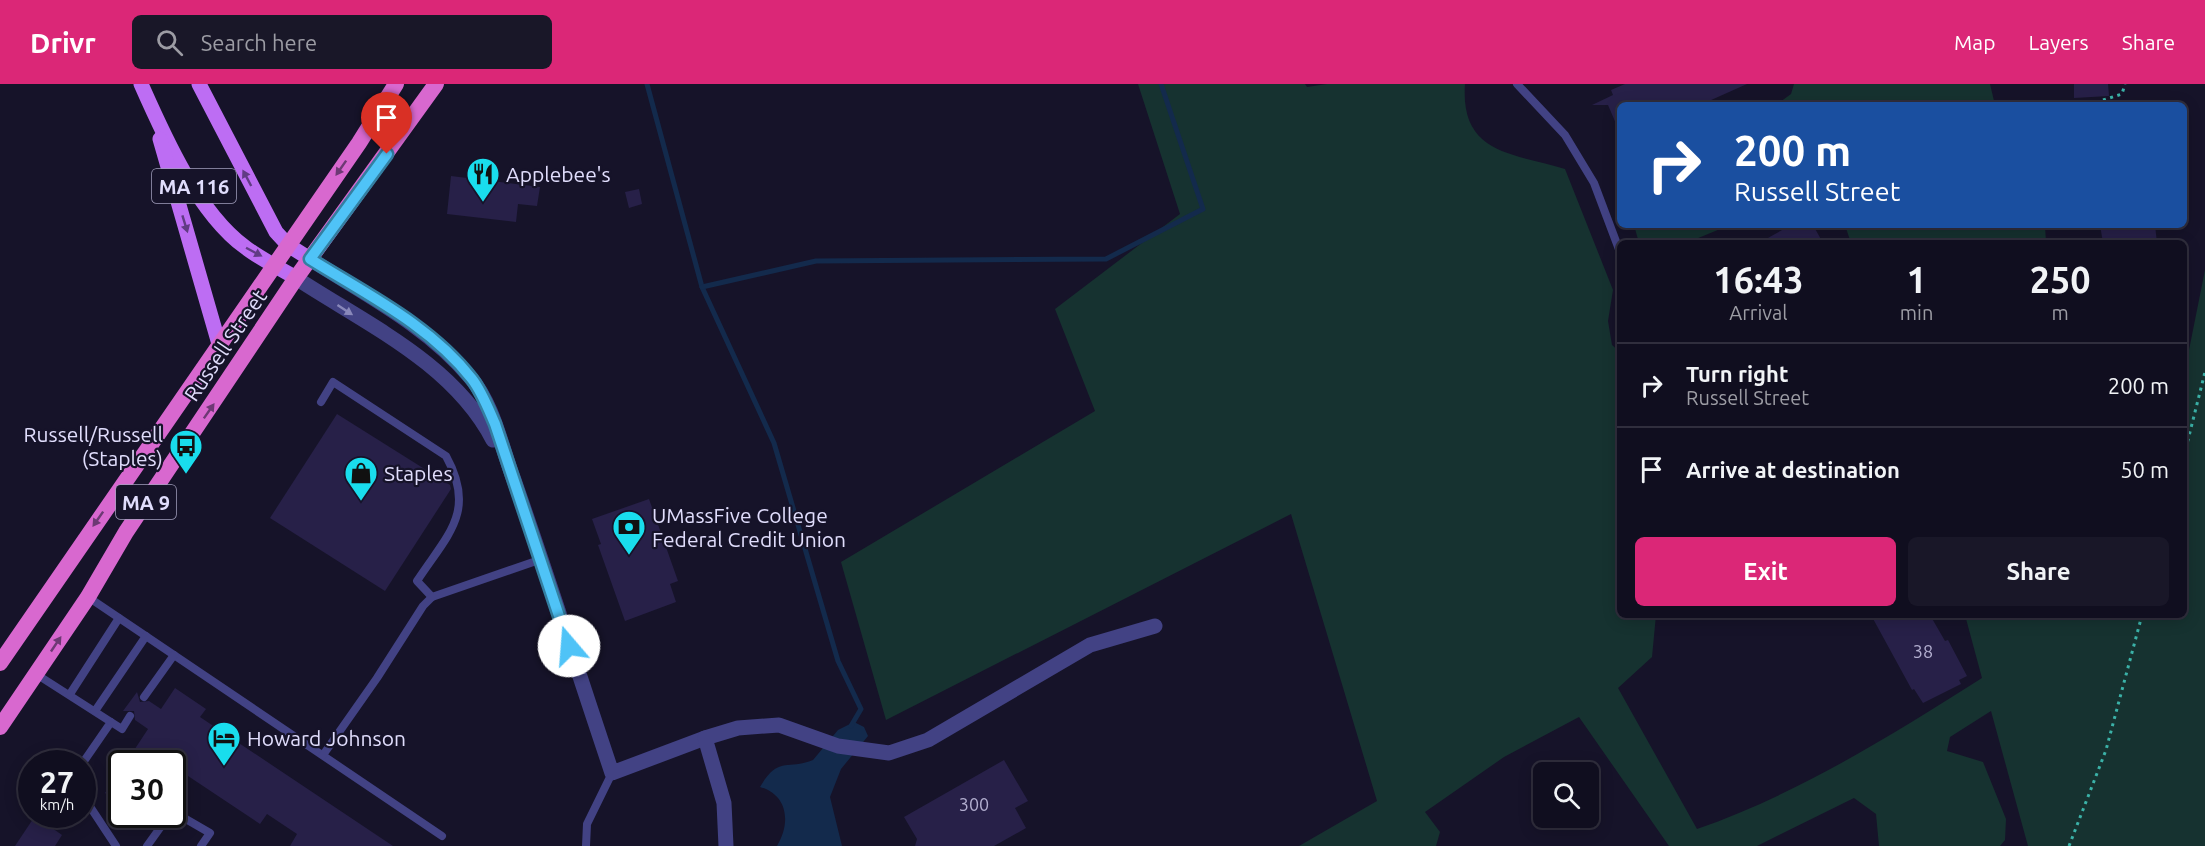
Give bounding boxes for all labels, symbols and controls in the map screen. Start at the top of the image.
search box [132,15,552,69]
icon: search [153,26,186,59]
text: Drivr [30,27,96,58]
text: Search here [201,30,317,55]
text: Map [1954,30,1995,54]
text: Layers [2028,30,2089,54]
text: Share [2122,30,2175,54]
pin [361,92,412,154]
icon: arrive [370,101,403,134]
icon: right [1635,126,1713,204]
text: 200 m [1734,127,1851,174]
restaurant icon: Applebee's [465,156,501,203]
one-way arrow [335,160,347,176]
place label: Applebee's [506,162,611,186]
road number: MA 116 [152,169,236,203]
one-way arrow [242,169,252,186]
text: Russell Street [1734,176,1900,206]
one-way arrow [181,215,190,233]
one-way arrow [245,247,262,257]
text: 16:43 [1713,259,1803,300]
text: 1 [1906,259,1927,300]
text: 250 [2030,259,2091,300]
street label: Russell Street [179,285,271,405]
text: Arrival [1729,301,1788,324]
text: min [1900,301,1933,324]
text: m [2052,301,2069,324]
one-way arrow [337,305,354,316]
text: Turn right [1686,361,1788,386]
icon: right [1635,369,1668,402]
text: 200 m [2108,373,2169,398]
text: Russell Street [1686,386,1809,409]
one-way arrow [203,403,215,419]
place label: Russell/Russell (Staples) [23,422,163,470]
bus stop icon: Russell/Russell (Staples) [168,428,204,475]
icon: arrive [1635,453,1668,486]
shop icon: Staples [343,455,379,502]
text: Arrive at destination [1686,457,1900,482]
text: 50 m [2120,457,2169,482]
place label: Staples [384,461,453,485]
road number: MA 9 [116,485,176,519]
place label: UMassFive College Federal Credit Union [652,503,846,551]
bank icon: UMassFive College Federal Credit Union [611,509,647,556]
one-way arrow [92,511,104,527]
button: Exit [1635,537,1896,606]
button: Share [1908,537,2169,606]
position arrow [537,614,601,678]
one-way arrow [50,636,61,652]
house number: 38 [1913,641,1933,661]
hotel icon: Howard Johnson [206,720,242,767]
place label: Howard Johnson [247,726,406,750]
speed limit sign: 30 [108,750,186,828]
map controls [1533,762,1599,828]
button: search [1533,762,1599,828]
text: 27 [40,765,74,799]
house number: 300 [959,794,989,814]
text: km/h [40,796,74,813]

